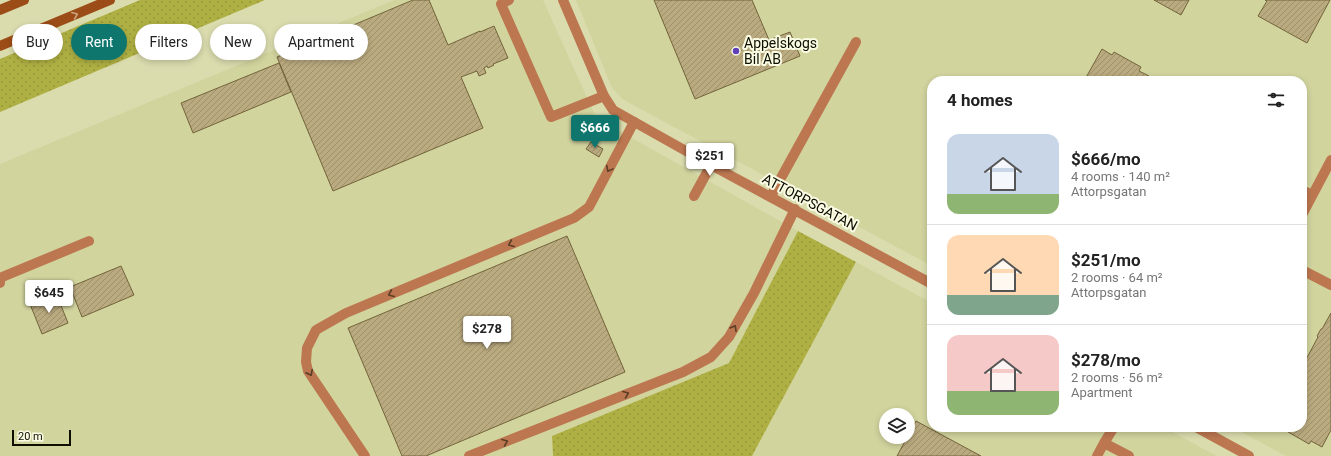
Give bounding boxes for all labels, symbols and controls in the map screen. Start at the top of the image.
one-way arrow [70,12,78,20]
chip: Buy [12,24,63,60]
chip: Rent [71,24,127,60]
chip: Filters [135,24,202,60]
chip: New [210,24,266,60]
chip: Apartment [274,24,368,60]
place label: Appelskogs Bil AB [744,35,817,67]
marker: Appelskogs Bil AB [731,46,741,56]
icon: filters [1265,89,1287,111]
text: 4 homes [947,90,1013,110]
pin: $666 [571,115,619,149]
text: $666 [580,120,610,135]
pin: $251 [686,143,734,177]
text: $251 [695,148,725,163]
text: $666/mo [1071,149,1141,169]
icon: home [979,150,1027,198]
one-way arrow [607,165,614,172]
text: 4 rooms · 140 m² [1071,169,1170,184]
street label: ATTORPSGATAN [760,170,860,234]
text: Attorpsgatan [1071,184,1146,199]
one-way arrow [508,239,516,247]
text: $251/mo [1071,250,1141,270]
icon: home [979,251,1027,299]
text: 2 rooms · 64 m² [1071,270,1163,285]
pin: $645 [25,280,73,314]
text: $645 [34,285,64,300]
text: Attorpsgatan [1071,285,1146,300]
one-way arrow [388,289,396,297]
pin: $278 [463,316,511,350]
text: $278 [472,321,502,336]
one-way arrow [729,325,737,332]
text: $278/mo [1071,350,1141,370]
icon: home [979,351,1027,399]
one-way arrow [305,369,313,376]
text: 2 rooms · 56 m² [1071,370,1163,385]
text: Apartment [1071,385,1133,400]
one-way arrow [621,391,629,399]
map controls [879,408,915,444]
button: layers [879,408,915,444]
scale bar [12,428,71,447]
text: 20 m [18,430,43,443]
one-way arrow [501,438,508,446]

